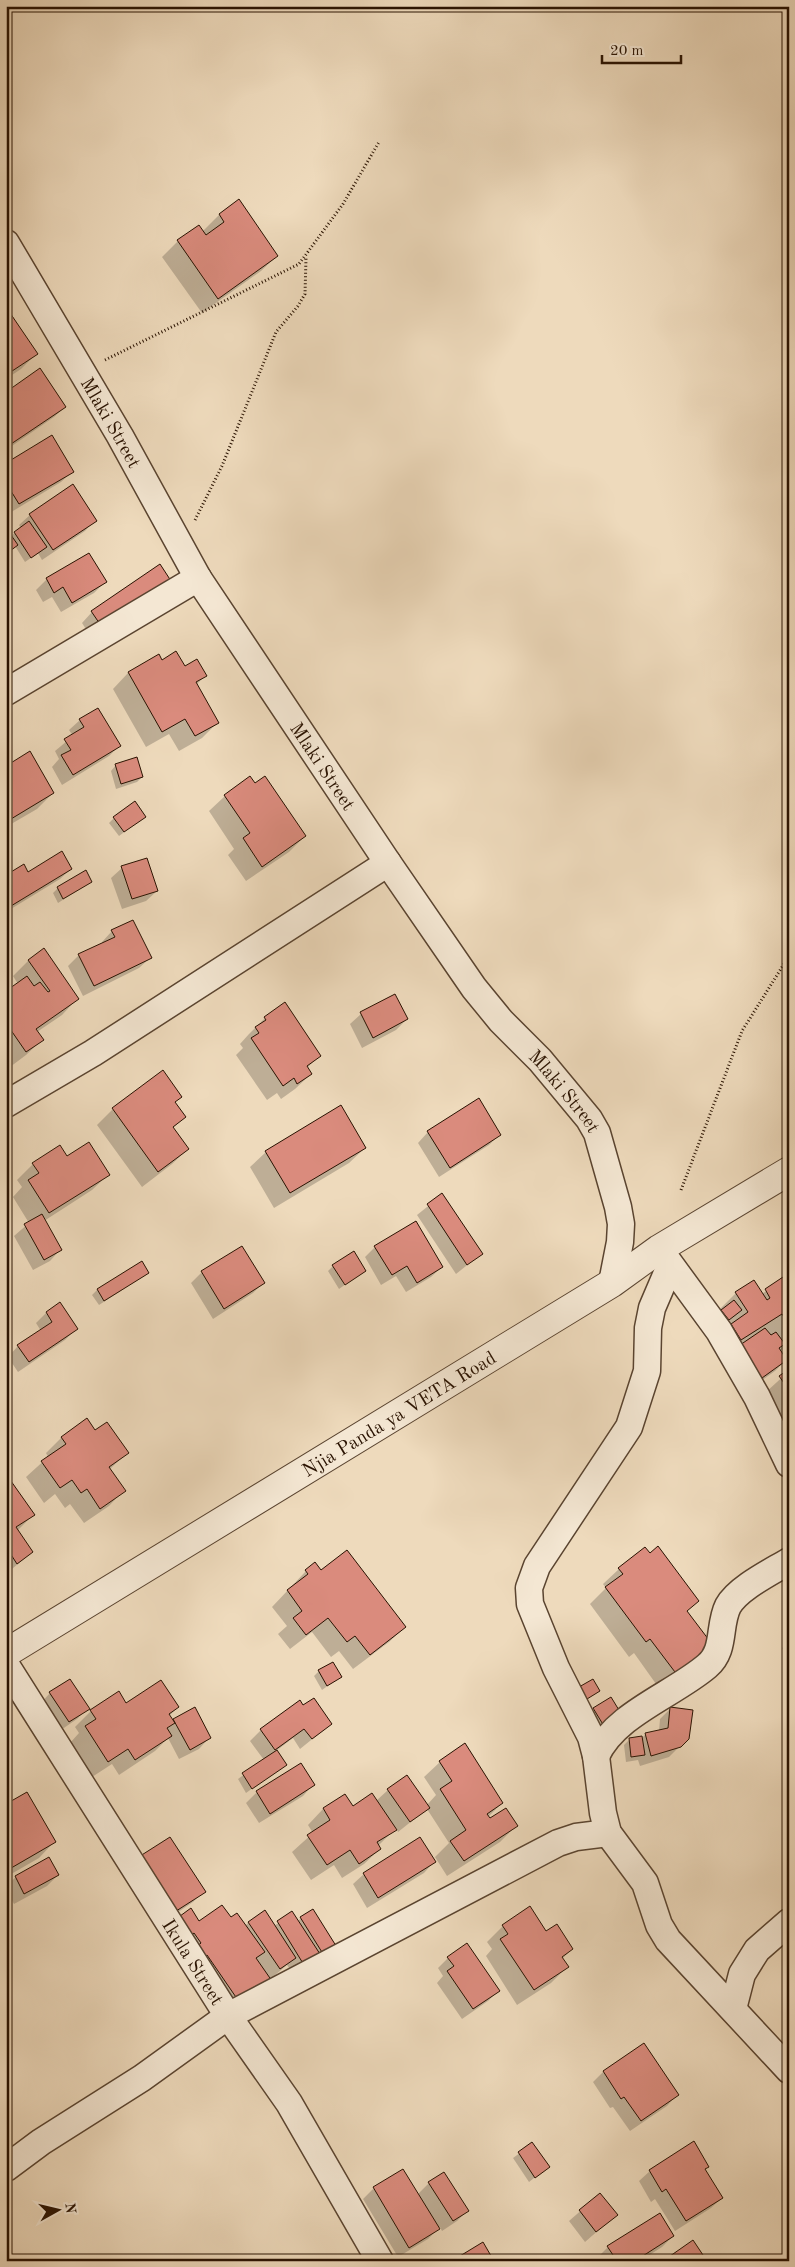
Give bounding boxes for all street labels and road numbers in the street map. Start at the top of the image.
street label: Mlaki Street [76,375,143,472]
street label: Mlaki Street [285,720,357,815]
street label: Mlaki Street [524,1047,602,1137]
street label: Njia Panda ya VETA Road [300,1349,500,1482]
street label: Ikula Street [157,1917,226,2009]

